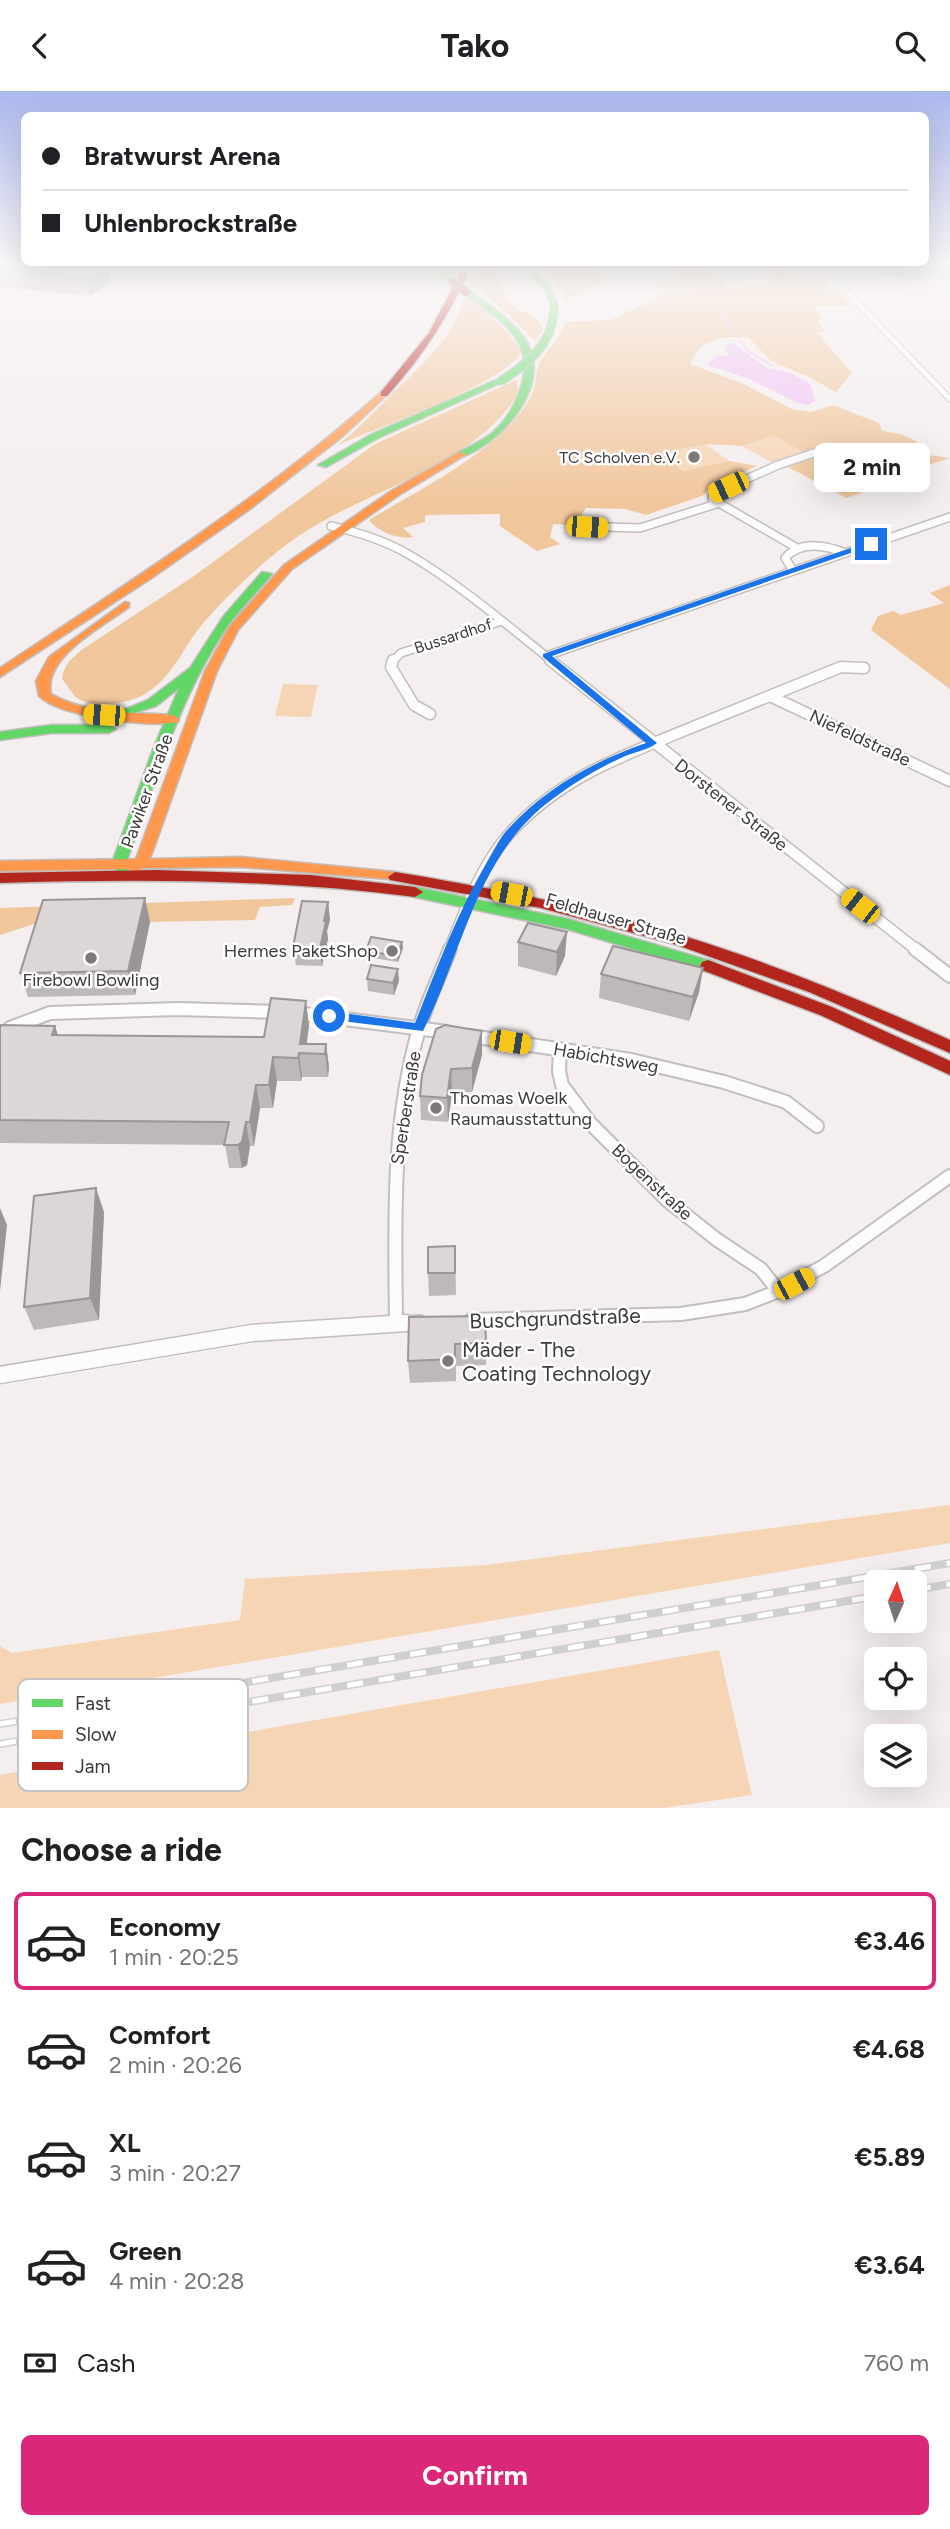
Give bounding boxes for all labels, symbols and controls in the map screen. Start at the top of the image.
icon: back [21,27,59,65]
text: Tako [441,27,509,65]
icon: search [891,27,929,65]
text: Bratwurst Arena [84,140,281,172]
text: Uhlenbrockstraße [84,207,297,239]
callout: 2 min [813,442,929,491]
place label: TC Scholven e.V. [559,448,680,467]
marker: TC Scholven e.V. [686,449,702,465]
text: 2 min [843,453,901,481]
car [705,469,752,505]
car [566,515,609,539]
route end [855,528,887,560]
street label: Bussardhof [412,614,494,657]
car [83,703,126,727]
street label: Niefeldstraße [806,705,914,771]
street label: Pawiker Straße [116,731,178,851]
street label: Dorstener Straße [670,754,792,856]
car [489,880,534,908]
car [837,885,884,927]
street label: Feldhauser Straße [543,888,689,950]
place label: Hermes PaketShop [224,940,378,962]
marker: Hermes PaketShop [384,943,400,959]
marker: Firebowl Bowling [83,950,99,966]
place label: Firebowl Bowling [22,969,160,991]
route start [313,1000,345,1032]
car [488,1028,533,1056]
street label: Habichtsweg [552,1038,660,1078]
street label: Sperberstraße [386,1050,426,1166]
place label: Thomas Woelk Raumausstattung [450,1087,592,1130]
marker: Thomas Woelk Raumausstattung [428,1100,444,1116]
street label: Bogenstraße [607,1139,697,1225]
car [771,1265,818,1303]
street label: Buschgrundstraße [469,1303,641,1333]
place label: Mäder - The Coating Technology [462,1337,651,1386]
marker: Mäder - The Coating Technology [440,1353,456,1369]
north arrow [864,1570,928,1633]
map controls [864,1570,927,1787]
button: locate [864,1647,927,1710]
legend [18,1679,248,1791]
text: Fast [75,1692,111,1715]
text: Slow [75,1723,117,1746]
button: layers [864,1724,927,1787]
text: Jam [75,1755,111,1778]
text: Choose a ride [21,1831,222,1869]
icon: car [25,1910,88,1973]
text: Economy [109,1911,221,1943]
text: €3.46 [854,1925,925,1957]
text: 1 min · 20:25 [109,1943,239,1971]
icon: car [25,2018,88,2081]
text: Comfort [109,2019,211,2051]
text: €4.68 [853,2033,925,2065]
text: 2 min · 20:26 [109,2051,242,2079]
icon: car [25,2126,88,2189]
text: XL [109,2127,141,2159]
text: €5.89 [854,2141,925,2173]
text: 3 min · 20:27 [109,2159,241,2187]
icon: car [25,2234,88,2297]
text: Green [109,2235,182,2267]
text: €3.64 [854,2249,925,2281]
text: 4 min · 20:28 [109,2267,244,2295]
icon: cash [21,2344,59,2382]
text: Cash [77,2347,136,2379]
text: 760 m [864,2349,929,2377]
button: Confirm [21,2435,929,2515]

